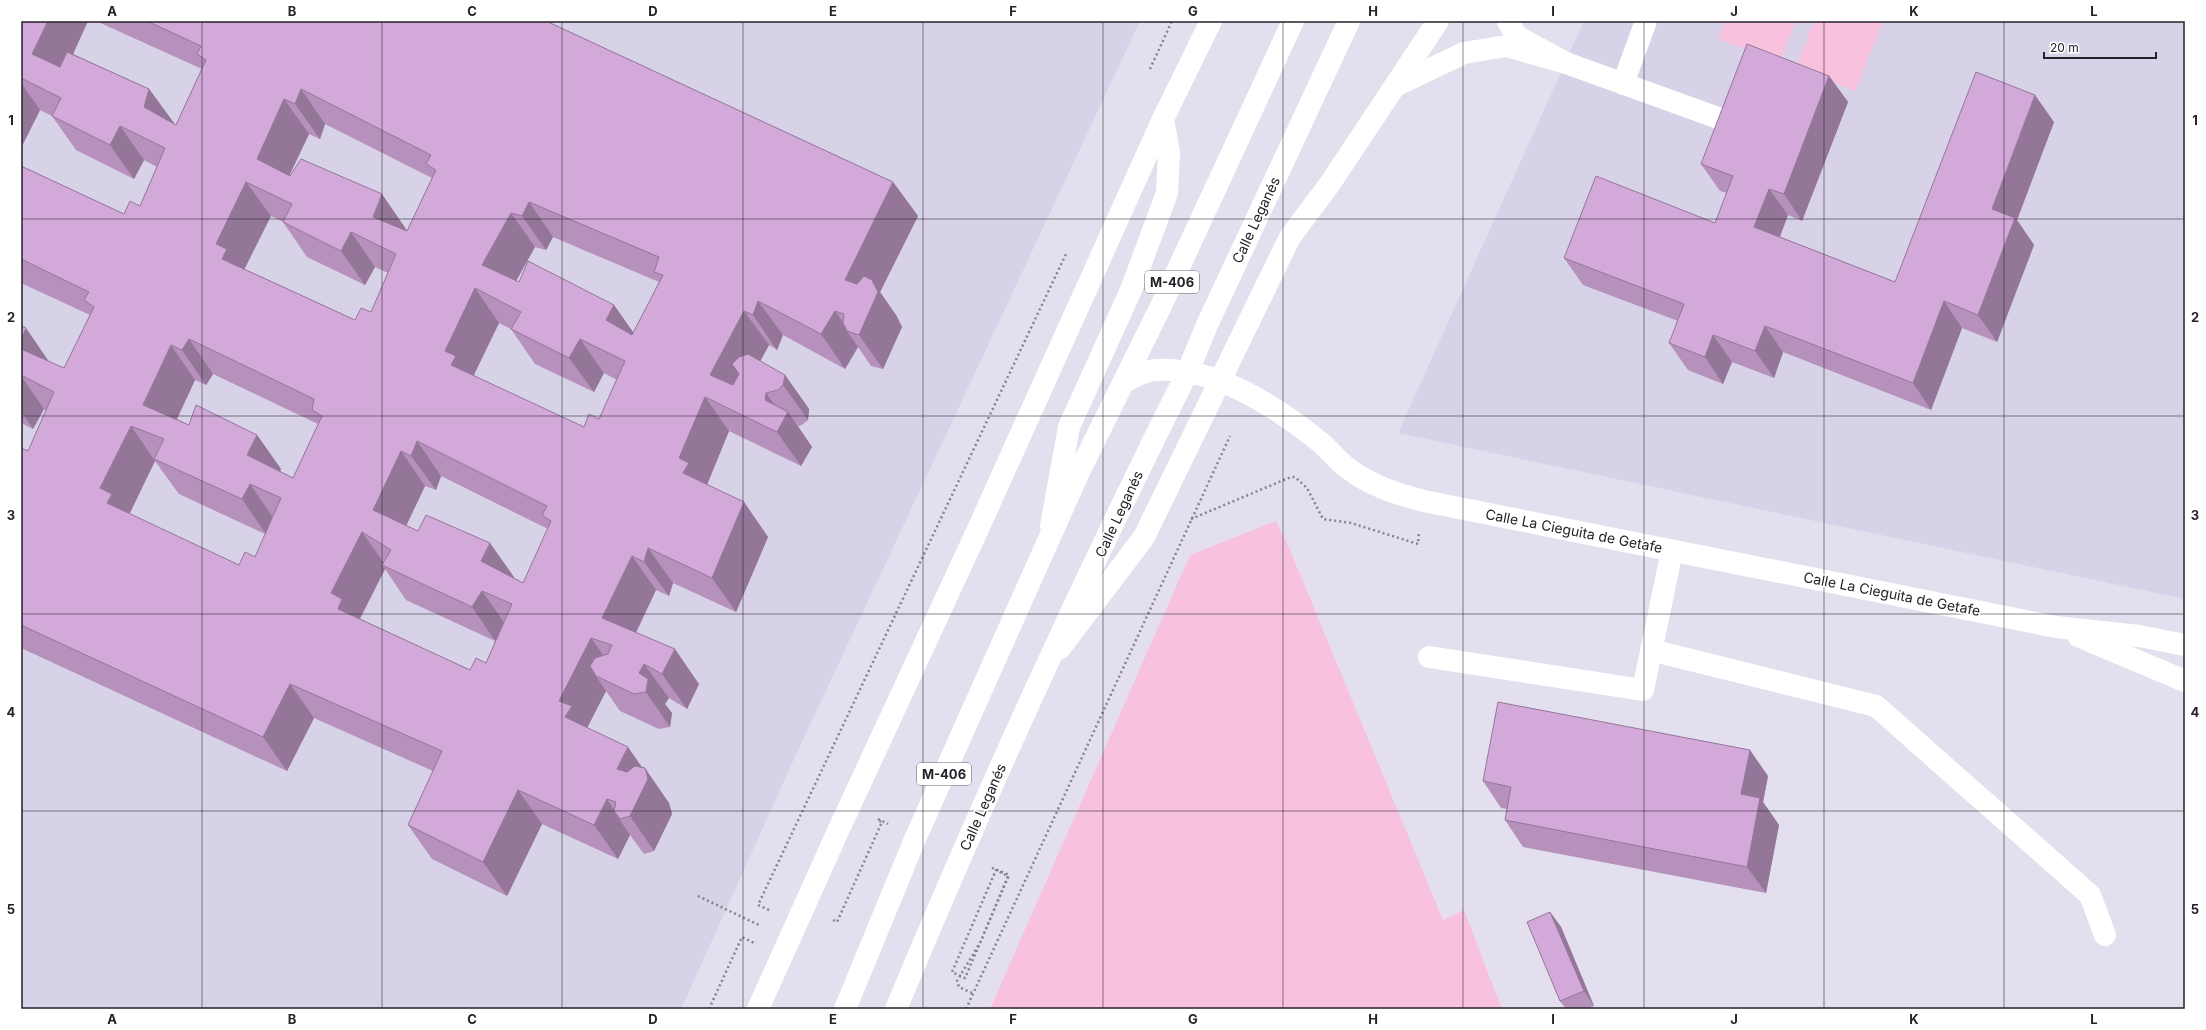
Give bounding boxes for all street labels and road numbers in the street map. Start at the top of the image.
street label: Calle Leganés [1228,174,1283,266]
road number: M-406 [1145,271,1199,293]
street label: Calle Leganés [1091,468,1146,560]
street label: Calle La Cieguita de Getafe [1484,505,1664,556]
street label: Calle La Cieguita de Getafe [1802,568,1982,619]
street label: Calle Leganés [956,761,1009,853]
road number: M-406 [917,763,971,785]

